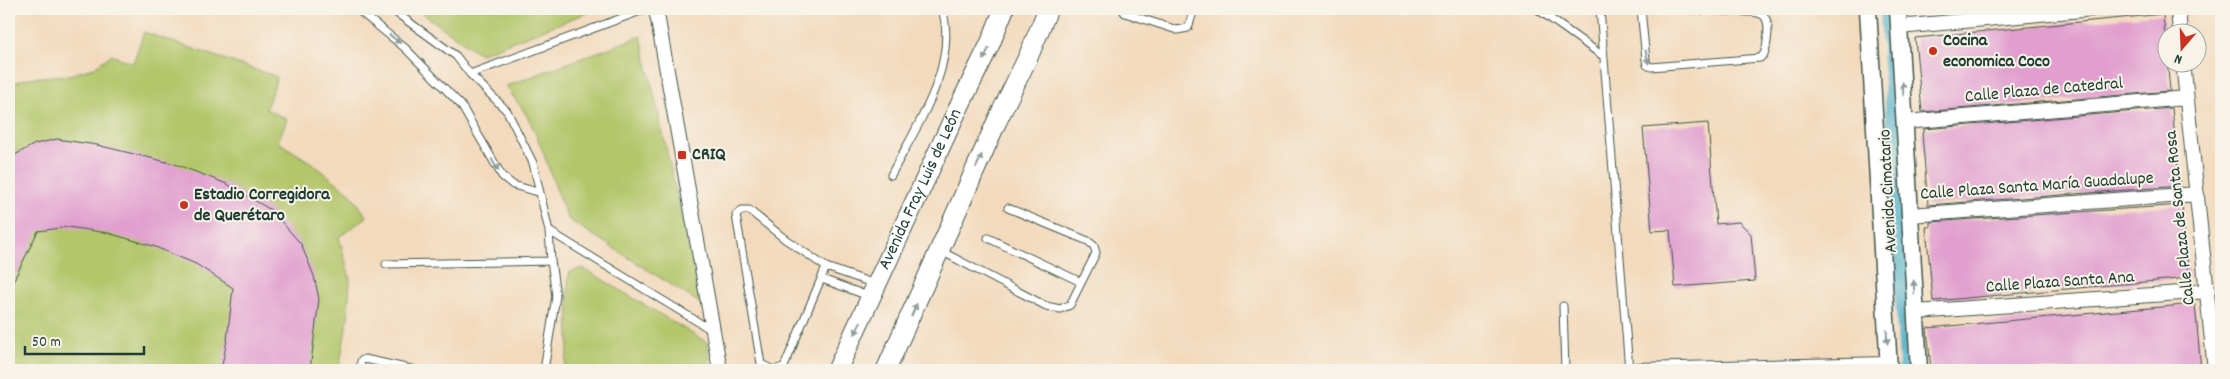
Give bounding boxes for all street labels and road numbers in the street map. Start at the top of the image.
street label: Calle Plaza de Catedral [1964,72,2125,110]
street label: Avenida Fray Luis de León [873,105,969,274]
street label: Avenida Cimatario [1873,128,1905,254]
street label: Calle Plaza de Santa Rosa [2159,129,2203,307]
street label: Calle Plaza Santa María Guadalupe [1919,166,2155,208]
street label: Calle Plaza Santa Ana [1985,265,2136,301]

